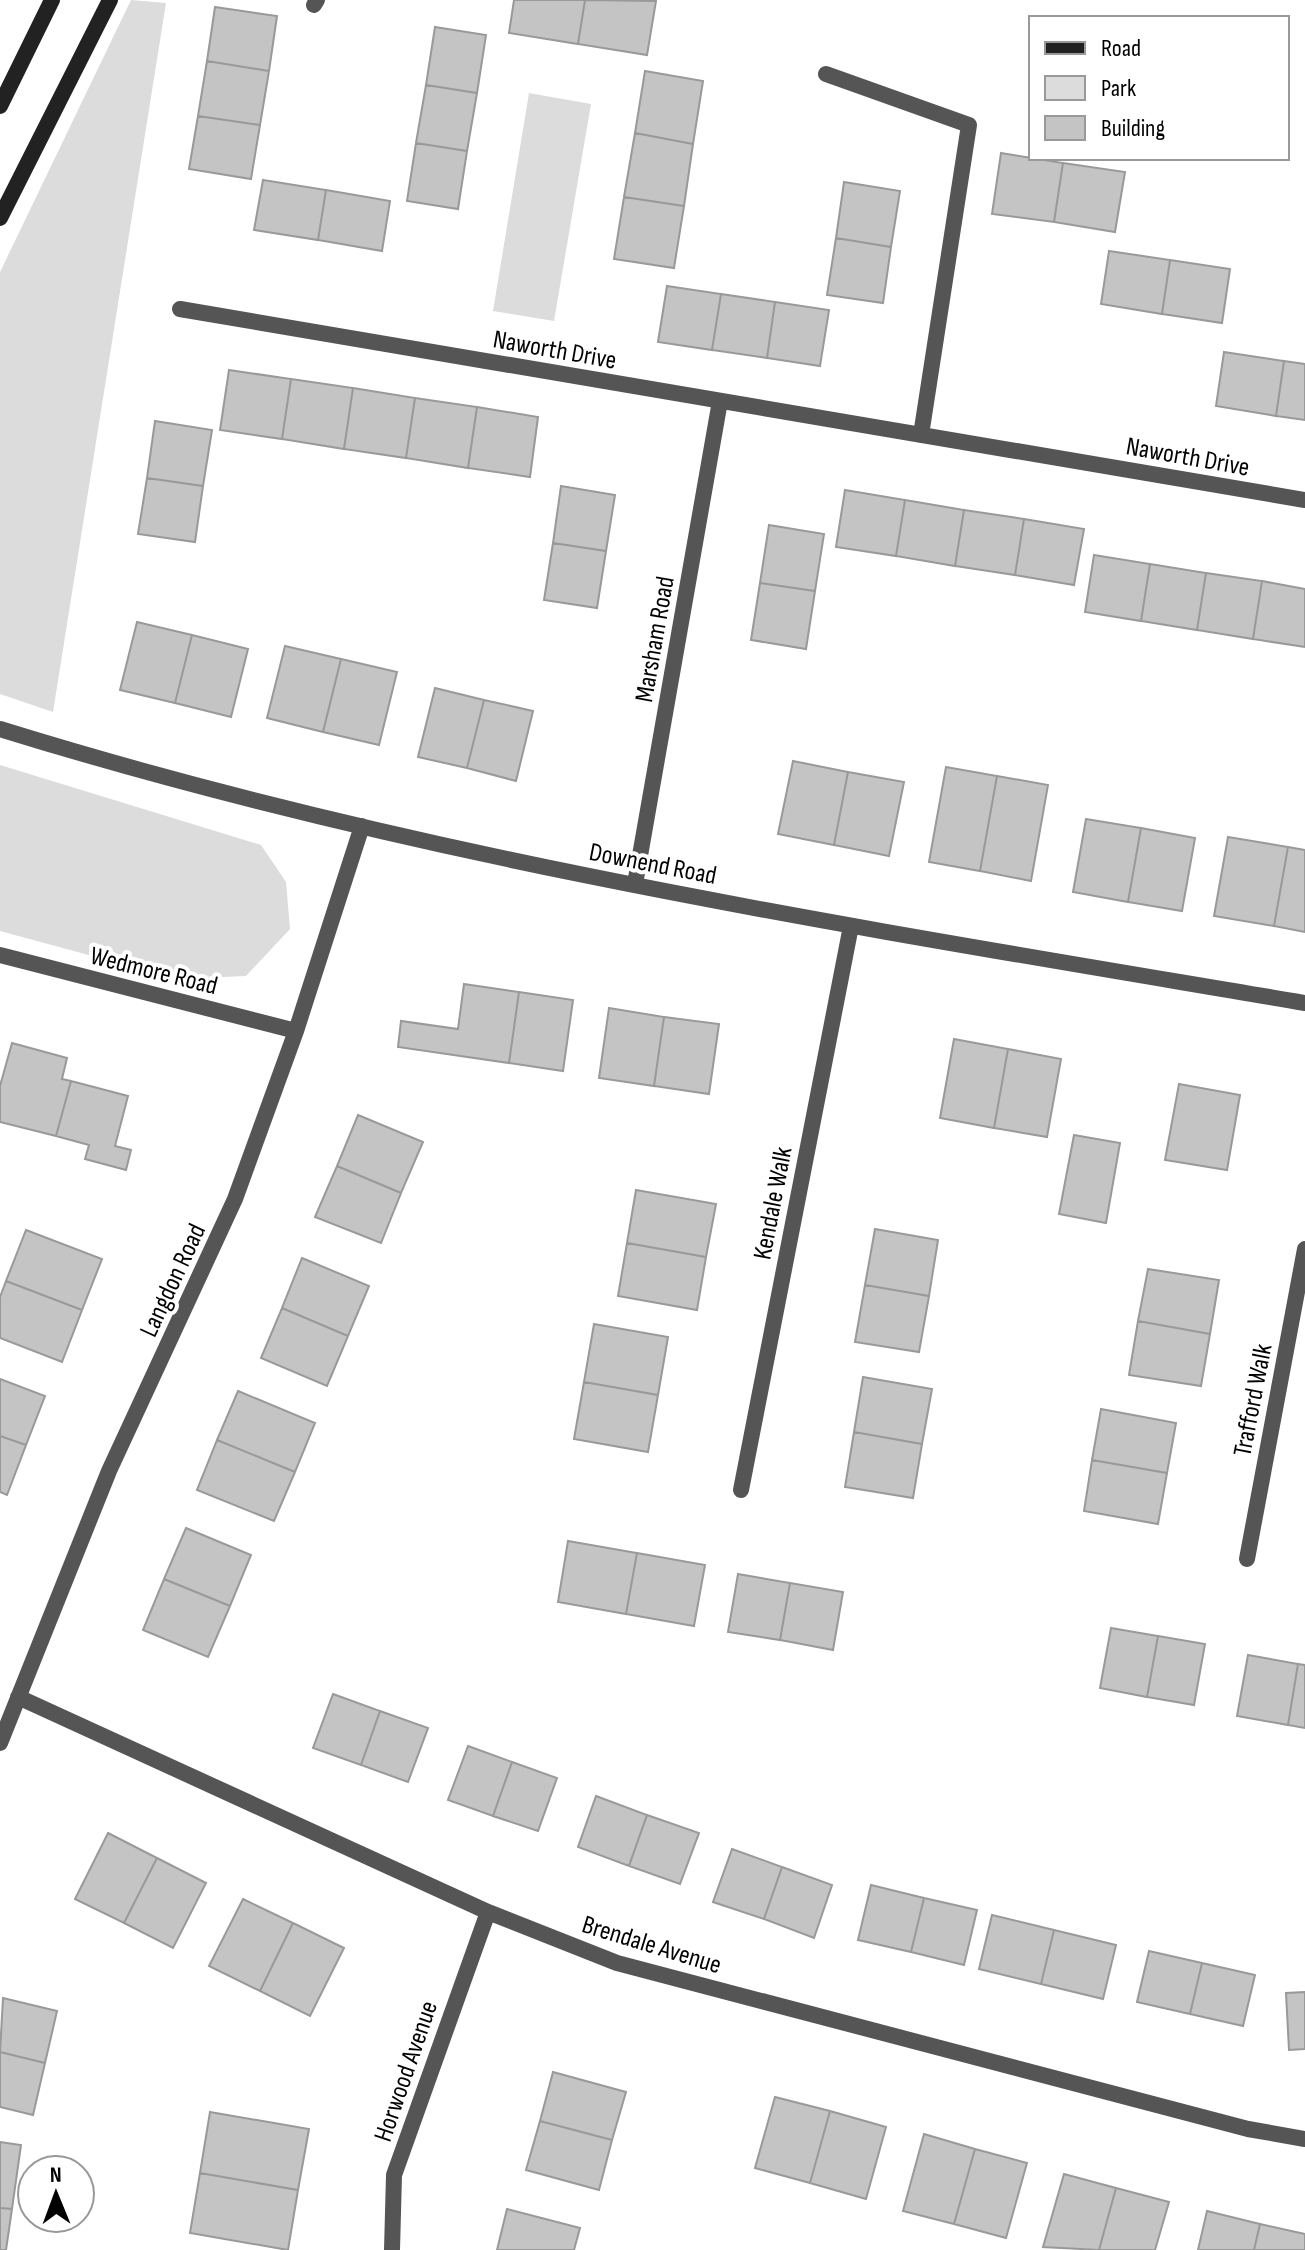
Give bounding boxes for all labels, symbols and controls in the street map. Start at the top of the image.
legend [1029,16,1289,160]
text: Road [1101,34,1141,63]
text: Park [1101,74,1136,103]
text: Building [1101,114,1165,143]
street label: Naworth Drive [491,324,619,377]
street label: Naworth Drive [1124,431,1252,484]
street label: Marsham Road [629,574,682,705]
street label: Downend Road [586,837,719,892]
street label: Wedmore Road [87,941,221,1002]
street label: Kendale Walk [747,1144,800,1262]
street label: Langdon Road [134,1219,213,1342]
street label: Trafford Walk [1227,1341,1280,1459]
street label: Brendale Avenue [578,1910,725,1981]
street label: Horwood Avenue [368,1997,445,2146]
north arrow [16,2154,96,2234]
text: N [50,2162,62,2189]

